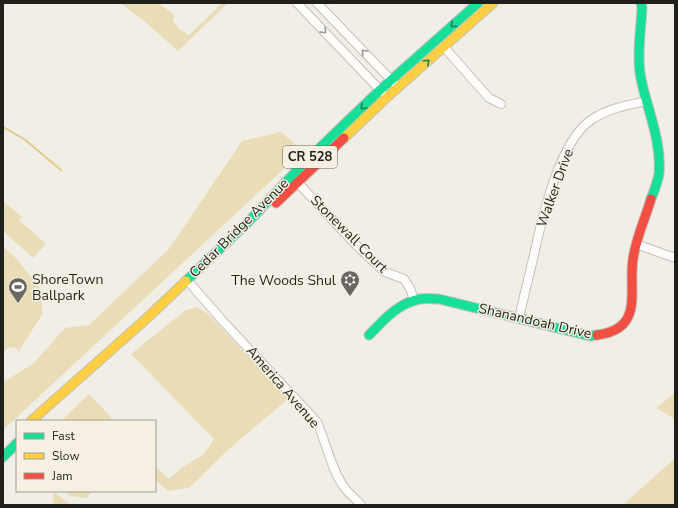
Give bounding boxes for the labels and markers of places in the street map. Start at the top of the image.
synagogue icon: The Woods Shul [339,269,361,297]
place label: ShoreTown Ballpark [32,270,103,305]
place label: The Woods Shul [231,271,337,290]
sports icon: ShoreTown Ballpark [7,276,29,304]

